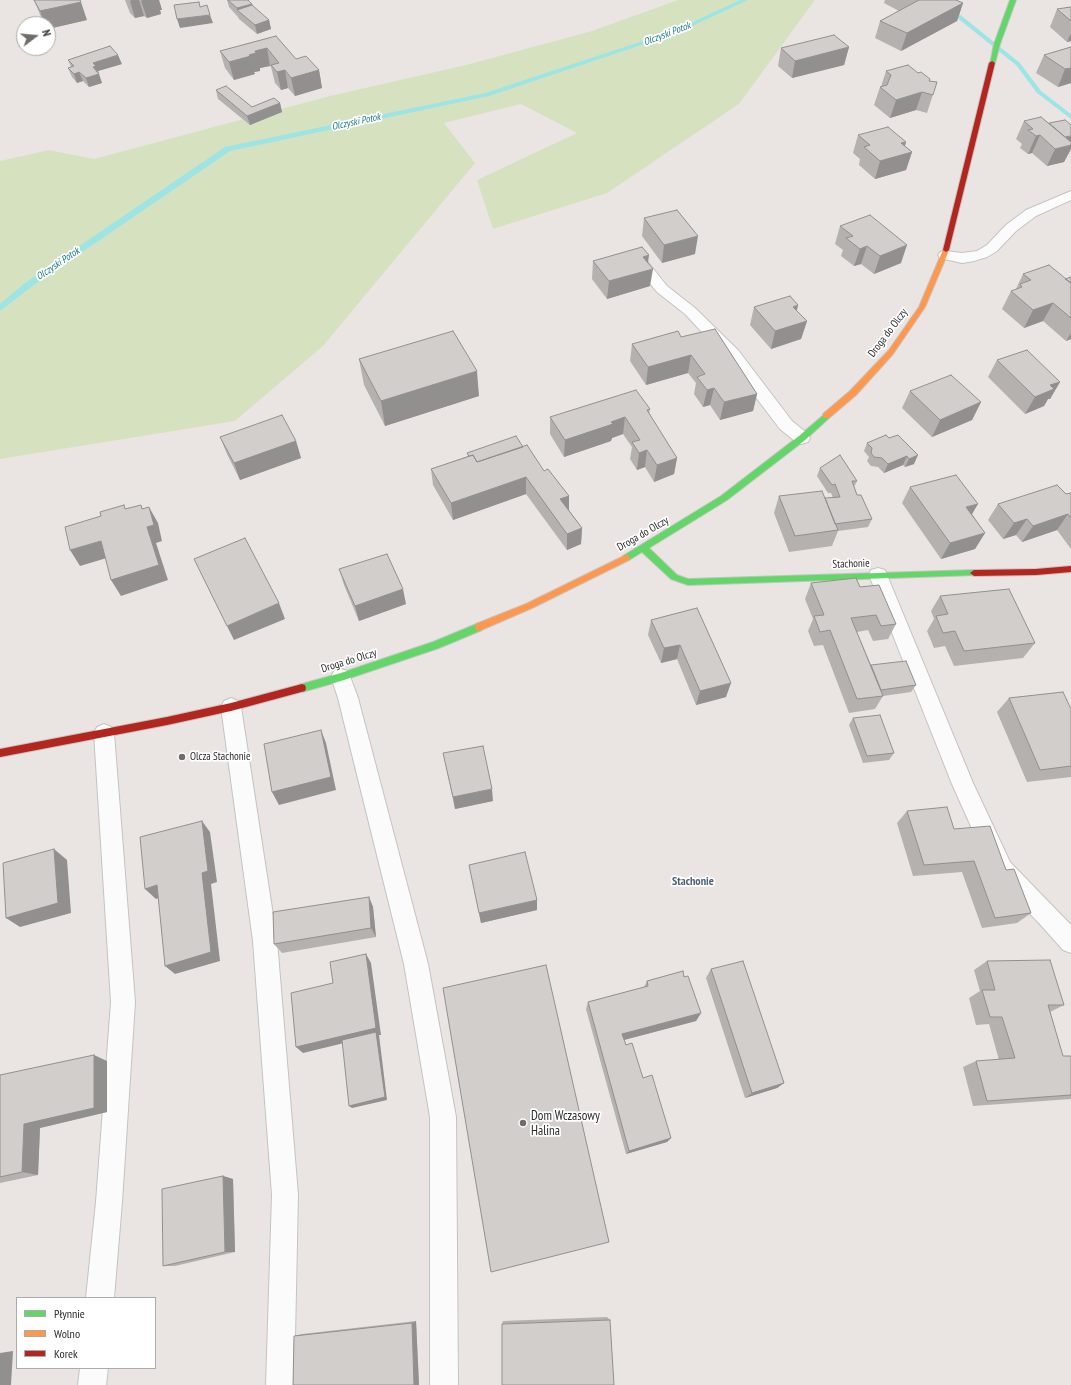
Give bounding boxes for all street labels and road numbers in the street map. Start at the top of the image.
street label: Droga do Olczy [865,306,911,360]
street label: Droga do Olczy [615,514,671,554]
street label: Stachonie [832,557,870,571]
street label: Droga do Olczy [320,646,378,676]

